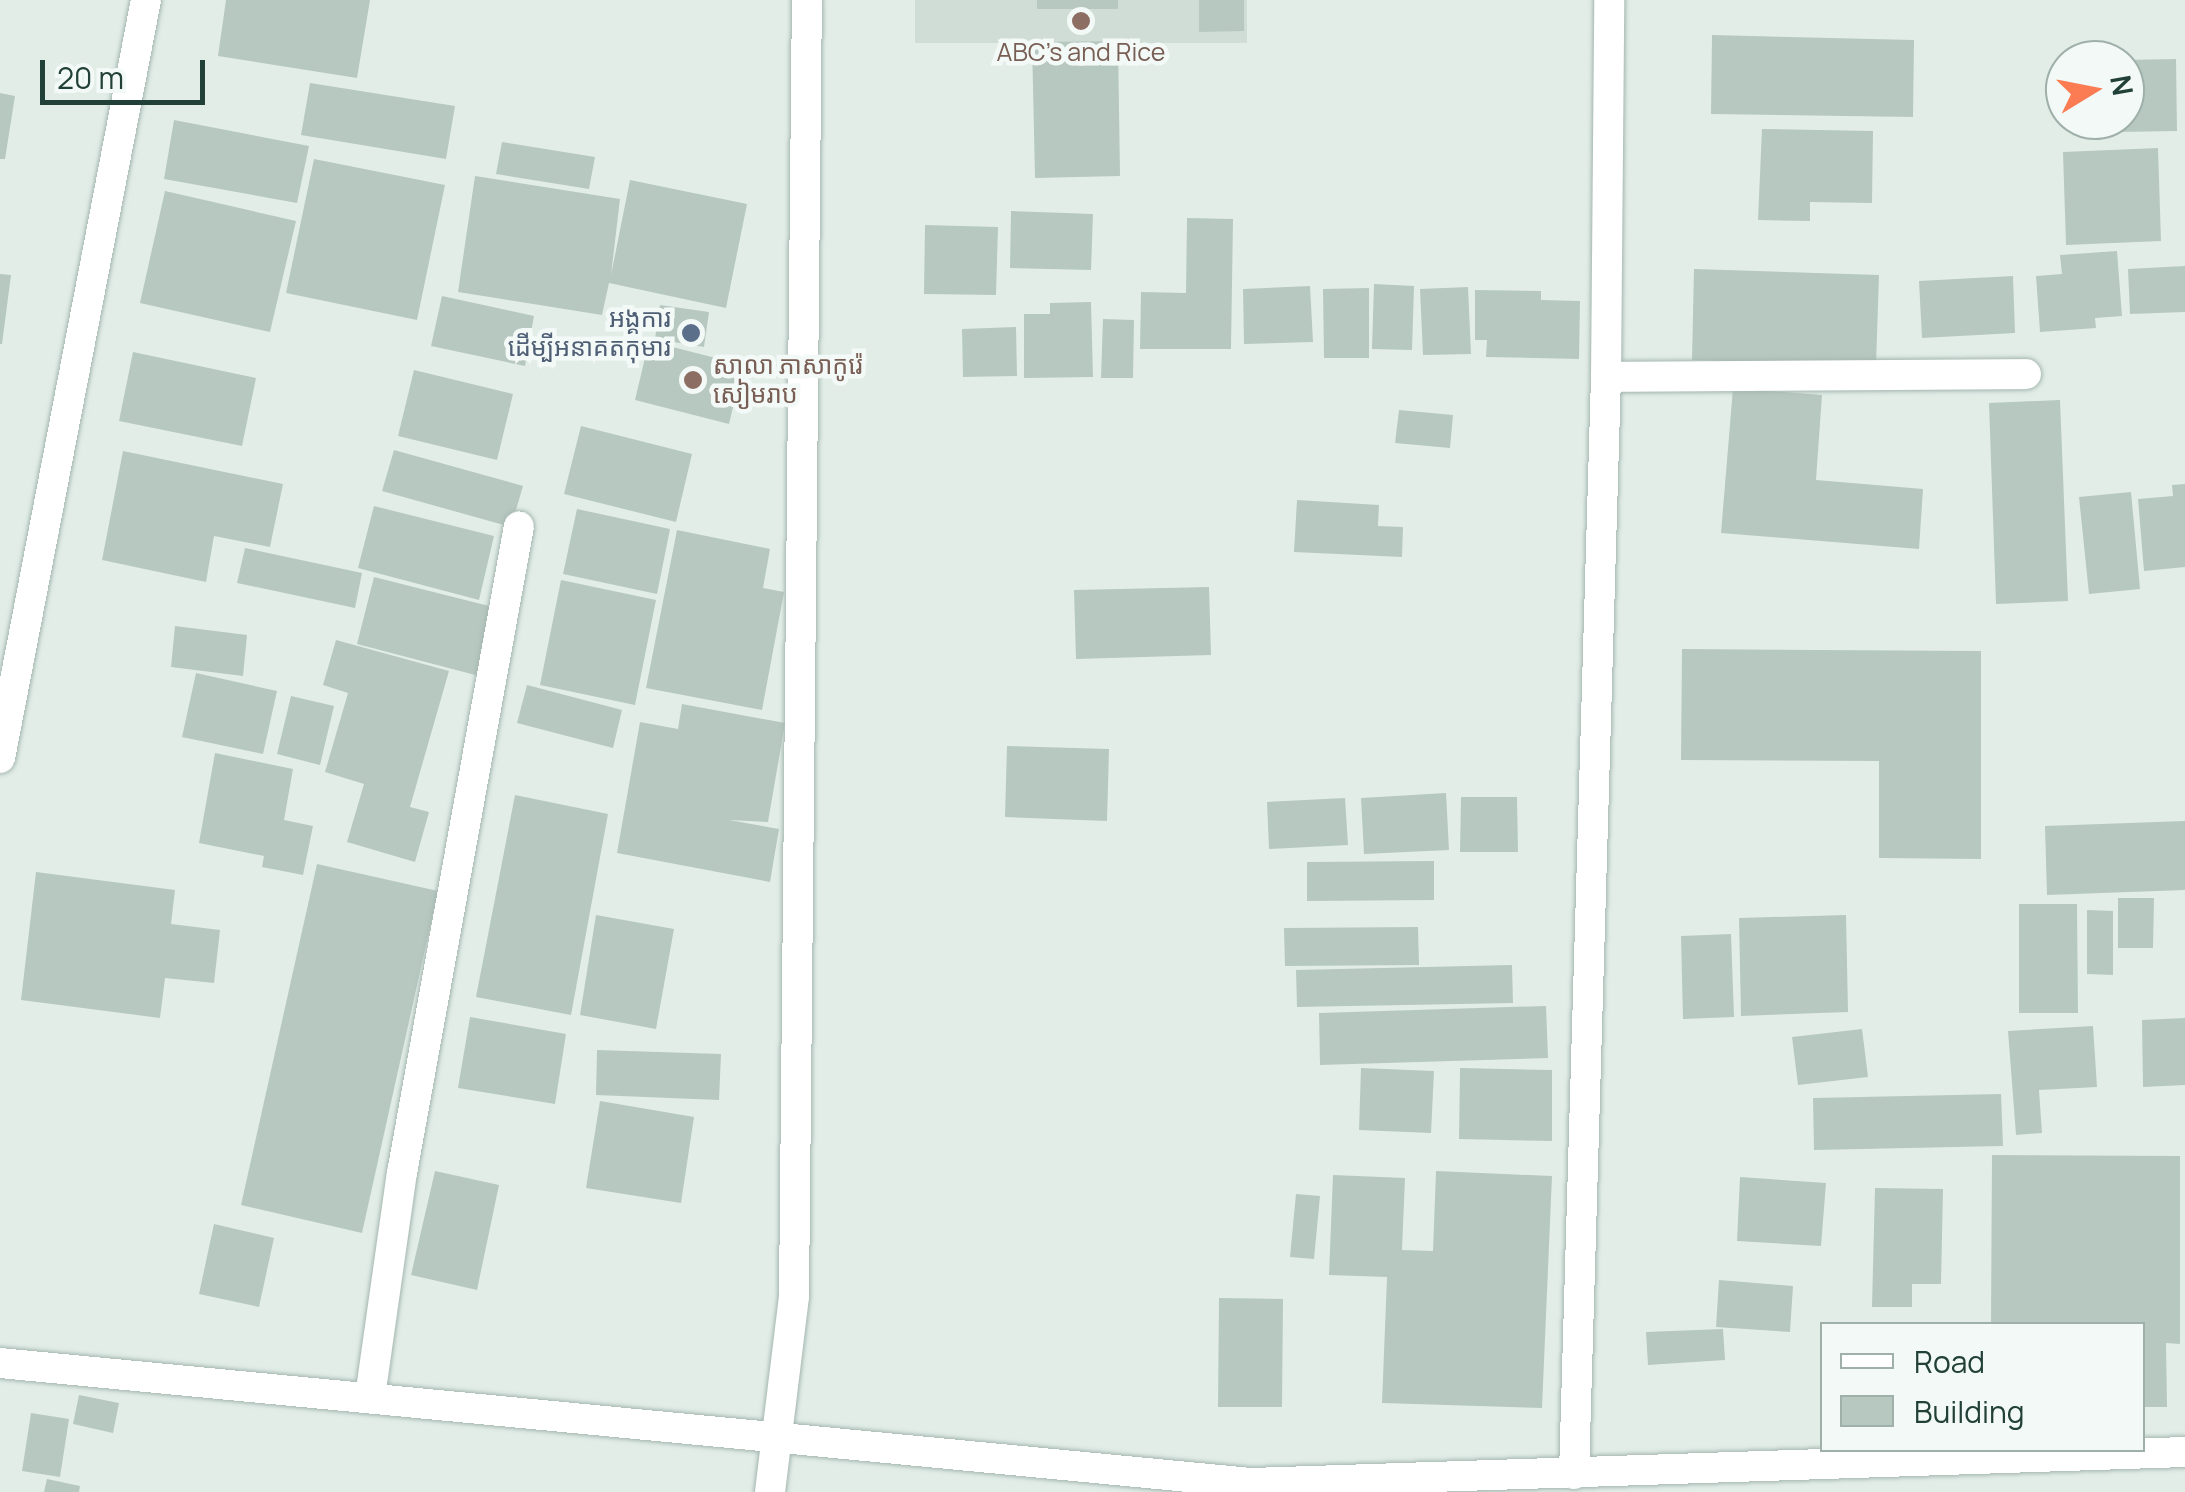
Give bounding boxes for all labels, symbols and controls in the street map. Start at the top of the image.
marker: ABC's and Rice [1070,10,1092,32]
place label: ABC's and Rice [997,37,1165,67]
scale bar [45,40,210,102]
north arrow [2045,40,2145,140]
text: 20 m [57,57,124,98]
text: N [2102,72,2143,98]
place label: អង្គការ ដើម្បីអនាគតកុមារ [508,304,671,363]
marker: អង្គការ ដើម្បីអនាគតកុមារ [680,322,702,344]
place label: សាលា ភាសាកូរ៉េ សៀមរាប [713,351,863,410]
marker: សាលា ភាសាកូរ៉េ សៀមរាប [682,369,704,391]
legend [1820,1322,2145,1452]
text: Road [1914,1341,1985,1382]
text: Building [1914,1391,2025,1432]

